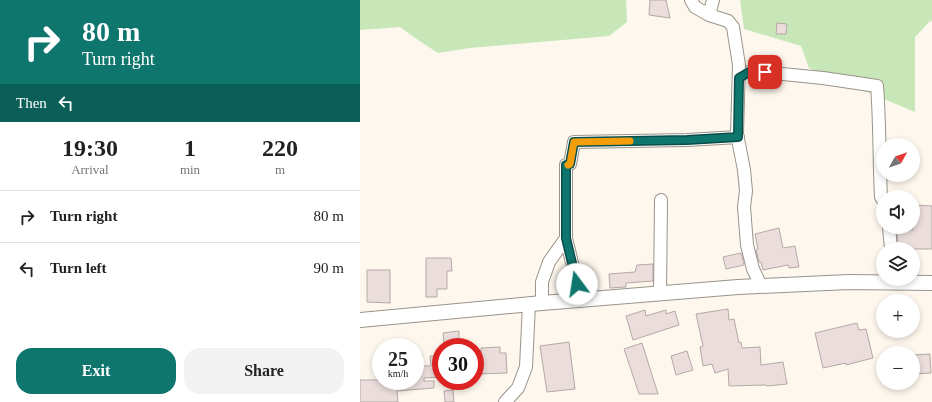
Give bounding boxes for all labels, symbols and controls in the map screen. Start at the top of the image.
icon: right [16,16,68,68]
text: 80 m [82,16,140,47]
text: Turn right [82,49,155,69]
pin [748,55,782,89]
icon: arrive [754,61,776,83]
icon: left [55,92,77,114]
text: Then [16,95,47,111]
text: 19:30 [62,135,118,161]
text: 1 [184,135,196,161]
text: 220 [262,135,298,161]
north arrow [876,138,920,182]
map controls [876,138,920,390]
text: Arrival [71,162,109,177]
text: min [180,162,200,177]
text: m [275,162,285,177]
button: sound [876,190,920,234]
icon: right [16,206,38,228]
text: Turn right [50,208,117,224]
text: 80 m [314,208,344,224]
button: layers [876,242,920,286]
icon: left [16,258,38,280]
text: Turn left [50,260,107,276]
text: 90 m [314,260,344,276]
position arrow [556,263,598,305]
button: + [876,294,920,338]
speed limit sign: 30 [432,338,484,390]
button: − [876,346,920,390]
button: Exit [16,348,176,394]
button: Share [184,348,344,394]
text: 25 [388,348,408,370]
text: km/h [388,368,408,379]

